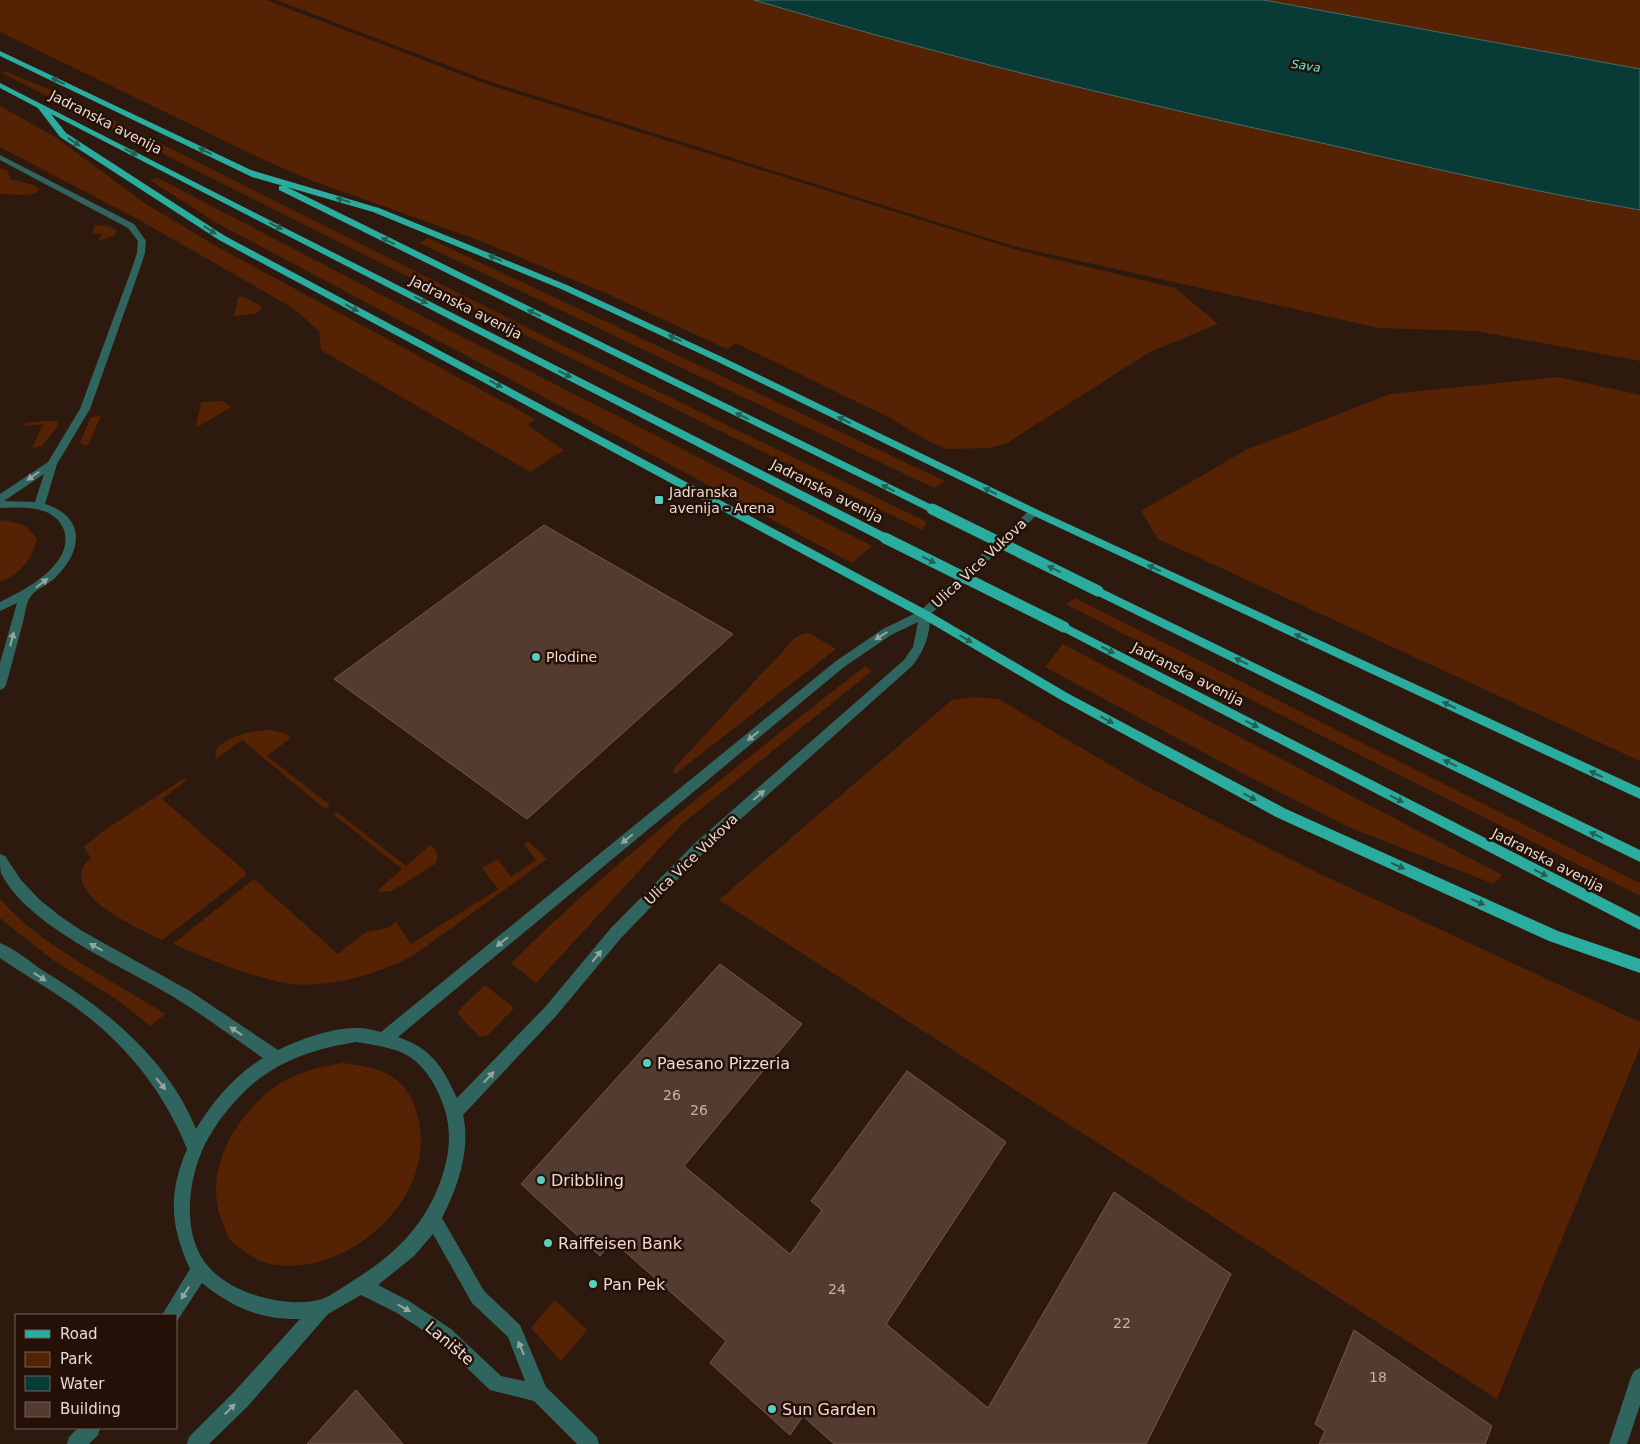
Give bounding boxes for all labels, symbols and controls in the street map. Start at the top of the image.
water label: Sava [1290,57,1322,75]
one-way arrow [51,77,65,85]
street label: Jadranska avenija [46,86,165,157]
one-way arrow [67,137,80,146]
one-way arrow [198,147,212,155]
one-way arrow [124,148,139,156]
one-way arrow [335,196,350,204]
one-way arrow [269,222,283,230]
one-way arrow [203,226,216,235]
one-way arrow [381,237,395,245]
one-way arrow [487,254,502,262]
street label: Jadranska avenija [406,271,525,342]
one-way arrow [413,296,428,304]
one-way arrow [345,304,360,312]
one-way arrow [527,309,541,317]
one-way arrow [668,334,682,342]
one-way arrow [558,370,573,378]
one-way arrow [489,380,503,388]
one-way arrow [735,412,750,420]
one-way arrow [837,416,851,424]
street label: Jadranska avenija [767,455,886,526]
one-way arrow [26,471,40,481]
place label: Jadranska avenija - Arena [668,484,775,516]
one-way arrow [881,484,895,492]
one-way arrow [983,487,998,495]
marker: Jadranska avenija - Arena [653,494,665,506]
street label: Ulica Vice Vukova [928,515,1030,611]
one-way arrow [922,556,936,564]
one-way arrow [1147,564,1161,572]
one-way arrow [1047,565,1061,573]
one-way arrow [35,577,48,588]
one-way arrow [874,631,887,640]
one-way arrow [8,632,16,647]
one-way arrow [1294,632,1308,640]
one-way arrow [960,635,973,644]
street label: Jadranska avenija [1128,638,1247,709]
one-way arrow [1101,646,1115,654]
place label: Plodine [546,649,597,665]
marker: Plodine [530,651,542,663]
one-way arrow [1234,657,1249,665]
one-way arrow [1441,701,1456,710]
one-way arrow [1100,716,1115,724]
one-way arrow [1245,720,1259,728]
one-way arrow [747,730,760,741]
one-way arrow [1443,759,1457,767]
one-way arrow [1589,770,1603,778]
one-way arrow [753,790,765,801]
one-way arrow [1243,793,1258,801]
one-way arrow [1389,795,1404,803]
street label: Ulica Vice Vukova [641,810,741,908]
street label: Jadranska avenija [1488,824,1607,895]
one-way arrow [1589,830,1603,838]
one-way arrow [622,833,634,845]
one-way arrow [1391,862,1405,870]
one-way arrow [1534,869,1548,877]
one-way arrow [1471,898,1485,906]
one-way arrow [496,937,509,948]
one-way arrow [90,943,103,952]
one-way arrow [591,949,602,962]
one-way arrow [33,973,47,982]
one-way arrow [229,1026,242,1035]
place label: Paesano Pizzeria [657,1054,790,1073]
marker: Paesano Pizzeria [641,1057,653,1069]
one-way arrow [483,1071,495,1083]
one-way arrow [156,1077,167,1090]
house number: 26 [663,1087,681,1103]
house number: 26 [690,1102,708,1118]
place label: Dribbling [551,1171,624,1190]
marker: Dribbling [535,1174,547,1186]
place label: Raiffeisen Bank [558,1234,683,1253]
marker: Raiffeisen Bank [542,1237,554,1249]
place label: Pan Pek [603,1275,666,1294]
marker: Pan Pek [587,1278,599,1290]
house number: 24 [828,1281,846,1297]
one-way arrow [181,1286,190,1299]
one-way arrow [398,1304,411,1313]
legend [15,1314,178,1429]
house number: 22 [1113,1315,1131,1331]
street label: Lanište [421,1318,478,1369]
text: Road [60,1325,98,1343]
one-way arrow [516,1341,524,1355]
text: Park [60,1350,93,1368]
house number: 18 [1369,1369,1387,1385]
text: Water [60,1375,105,1393]
text: Building [60,1400,121,1418]
place label: Sun Garden [782,1400,876,1419]
marker: Sun Garden [766,1403,778,1415]
one-way arrow [224,1404,236,1416]

